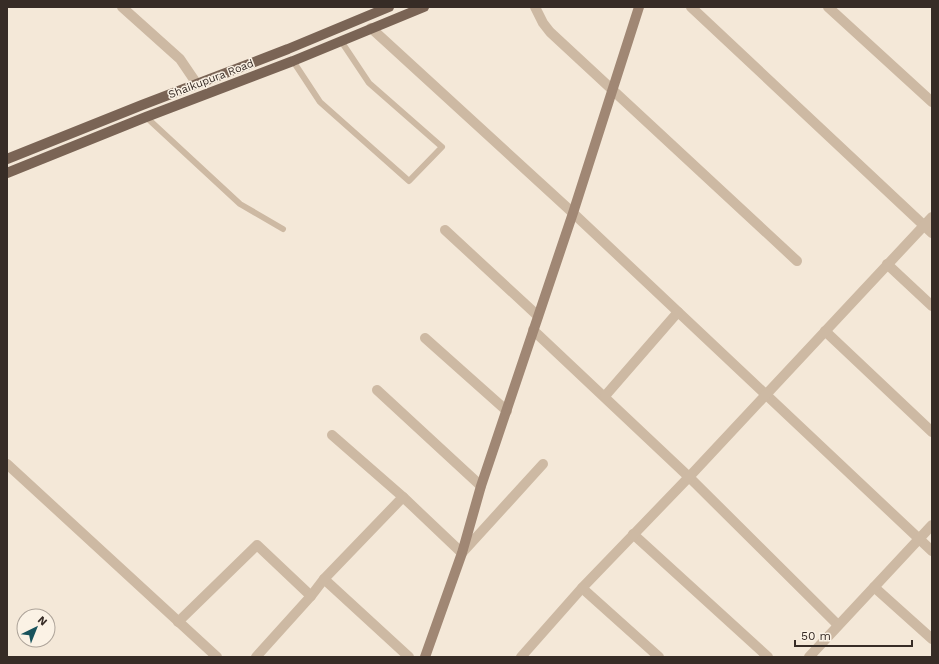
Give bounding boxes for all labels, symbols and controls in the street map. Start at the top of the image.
street label: Shaikupura Road [166,57,256,101]
north arrow [16,608,56,648]
text: N [35,614,50,629]
scale bar [795,622,912,648]
text: 50 m [801,629,831,643]

